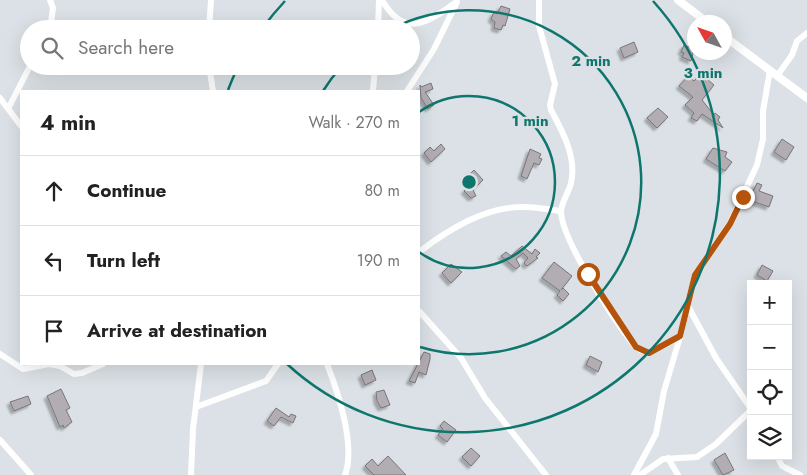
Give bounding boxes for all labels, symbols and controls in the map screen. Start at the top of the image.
north arrow [687,15,732,60]
search box [20,20,420,75]
icon: search [38,34,66,62]
text: Search here [78,34,174,61]
text: 2 min [571,50,611,72]
text: 3 min [684,62,722,84]
text: 4 min [40,108,96,138]
text: 1 min [511,110,549,132]
text: Walk · 270 m [309,111,400,134]
centre of rings [460,173,478,191]
icon: ahead [40,177,68,205]
text: Continue [87,177,166,204]
text: 80 m [364,179,400,202]
route end [732,186,755,209]
icon: left [40,247,68,275]
text: Turn left [87,247,160,274]
text: 190 m [357,249,400,272]
route start [577,263,600,286]
map controls [747,280,792,460]
button: + [747,280,792,325]
icon: arrive [40,317,68,345]
text: Arrive at destination [87,317,267,344]
button: − [747,325,792,370]
button: locate [747,370,792,415]
button: layers [747,415,792,460]

